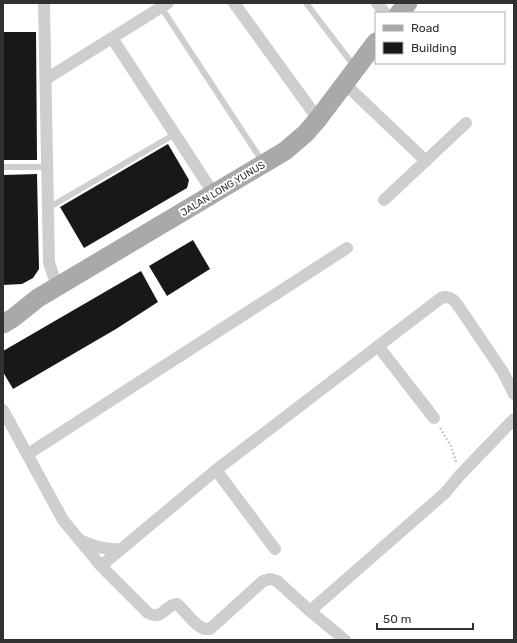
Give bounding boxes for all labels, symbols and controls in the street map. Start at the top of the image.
legend [375,12,505,64]
text: Road [411,21,439,35]
text: Building [411,41,457,55]
street label: JALAN LONG YUNUS [179,159,267,219]
scale bar [377,605,473,631]
text: 50 m [383,612,411,626]

